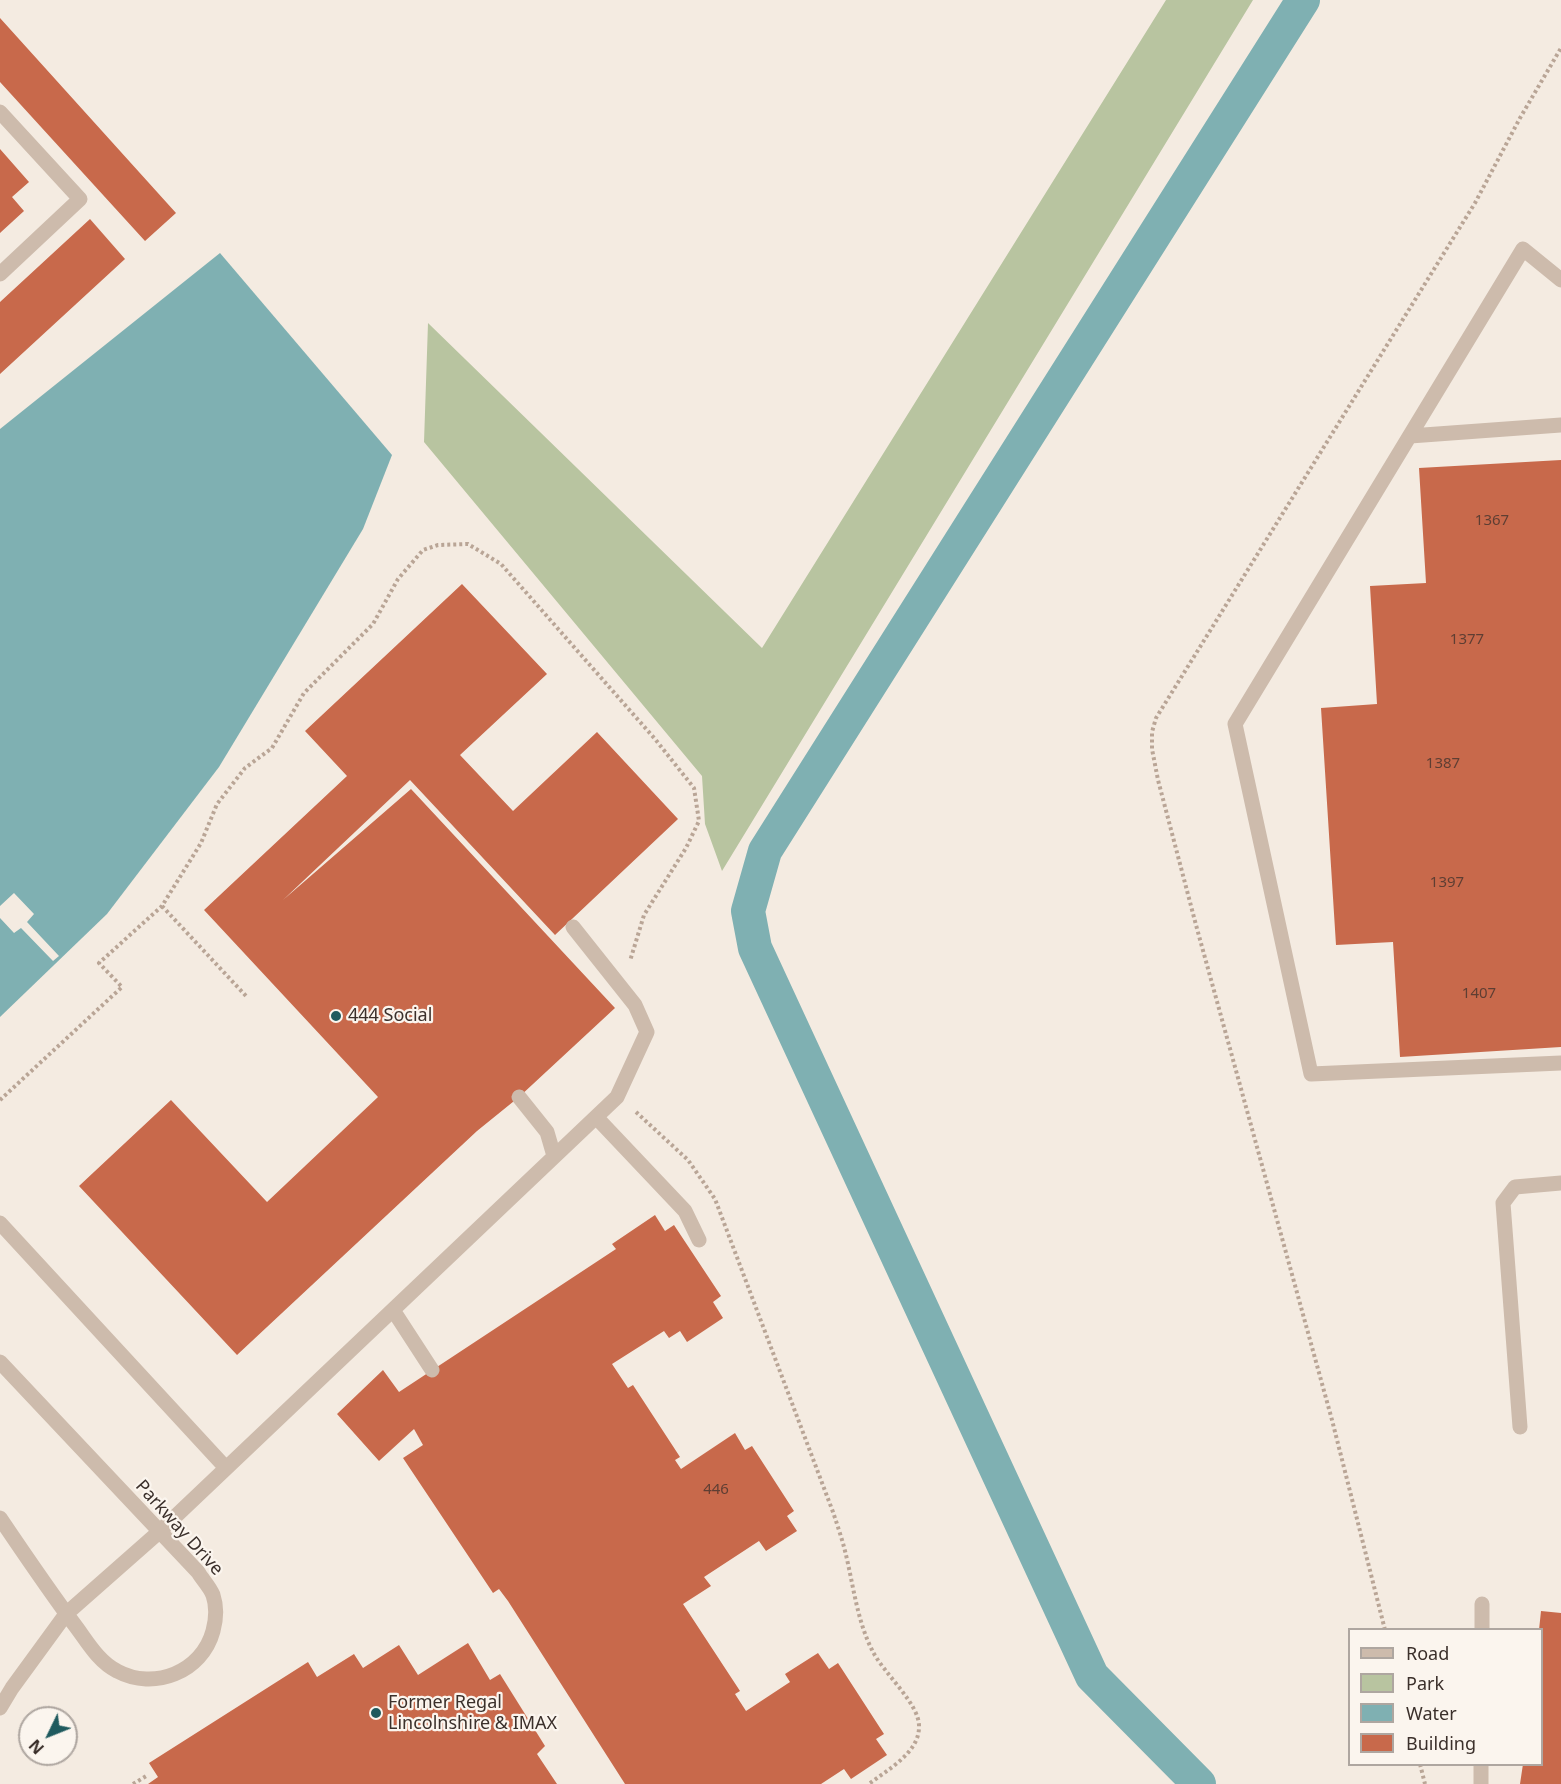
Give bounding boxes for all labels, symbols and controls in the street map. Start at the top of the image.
house number: 1367 [1475,512,1509,530]
house number: 1377 [1450,631,1484,649]
house number: 1387 [1426,755,1460,773]
house number: 1397 [1430,874,1464,892]
house number: 1407 [1462,985,1496,1003]
place label: 444 Social [348,1005,432,1027]
marker: 444 Social [329,1009,343,1023]
street label: Parkway Drive [131,1476,227,1580]
house number: 446 [703,1481,729,1499]
legend [1348,1628,1543,1766]
text: Road [1406,1641,1449,1665]
text: Park [1406,1671,1444,1695]
place label: Former Regal Lincolnshire & IMAX [388,1692,557,1734]
text: Water [1406,1701,1457,1725]
north arrow [18,1706,78,1766]
marker: Former Regal Lincolnshire & IMAX [369,1706,383,1720]
text: Building [1406,1731,1476,1755]
text: N [24,1735,49,1759]

